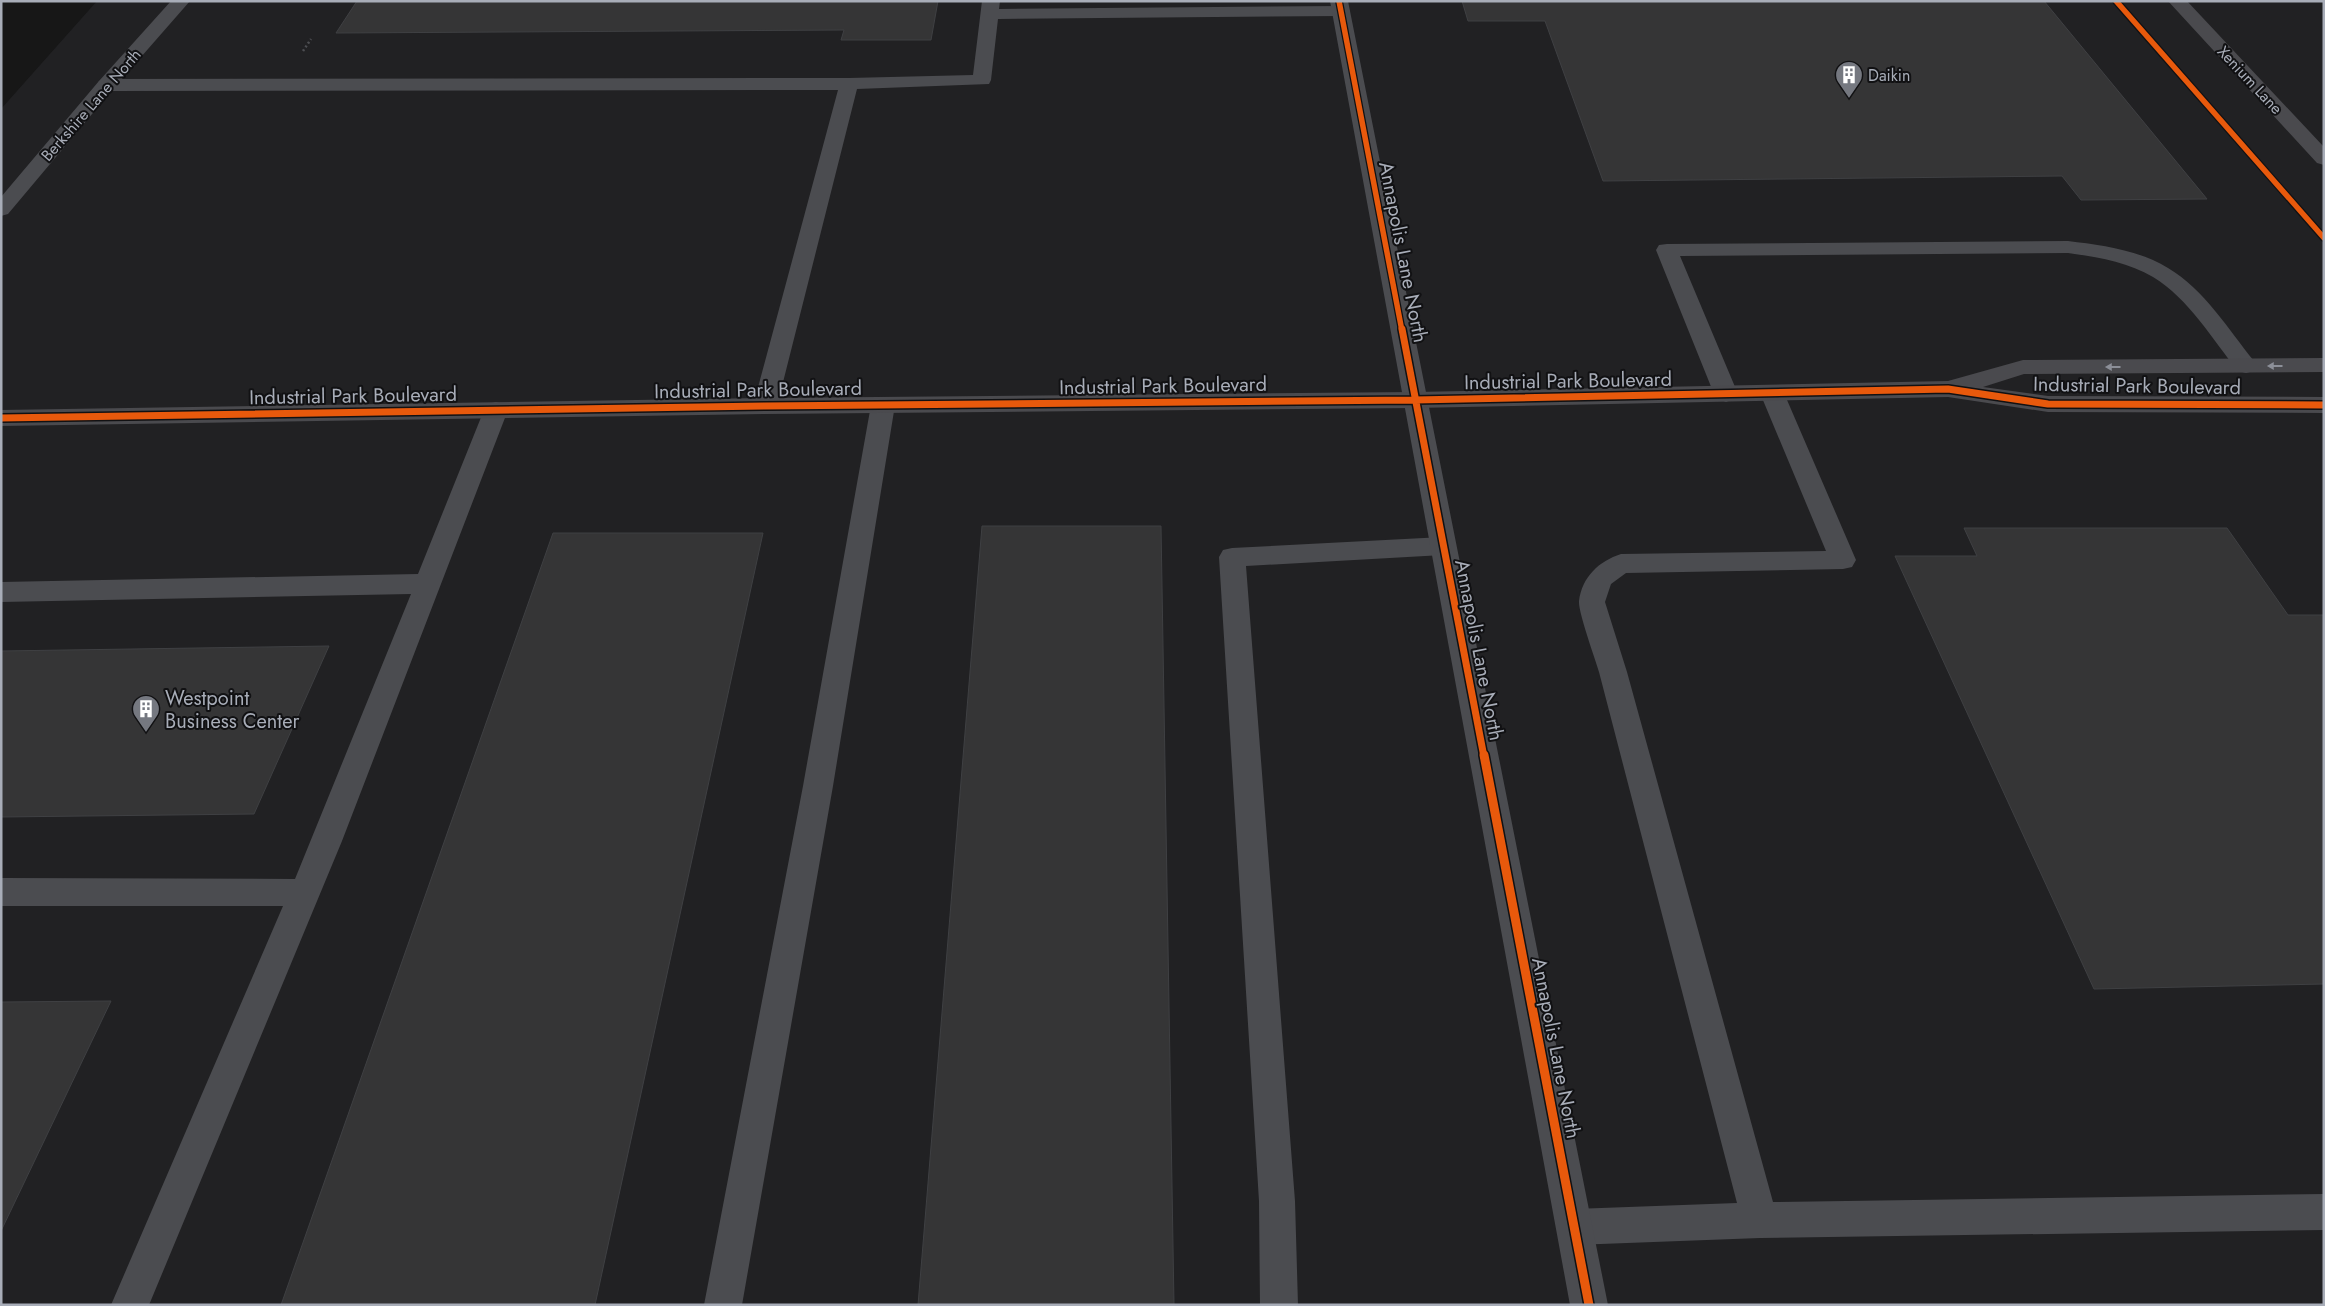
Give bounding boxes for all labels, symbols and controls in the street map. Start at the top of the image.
street label: Xenium Lane [2212,41,2288,119]
street label: Berkshire Lane North [36,44,146,166]
building icon: Daikin [1834,60,1864,99]
place label: Daikin [1868,64,1910,87]
street label: Annapolis Lane North [1371,159,1435,345]
one-way arrow [2267,362,2283,370]
one-way arrow [2104,363,2120,371]
street label: Industrial Park Boulevard [1464,365,1672,397]
street label: Industrial Park Boulevard [1059,370,1267,402]
street label: Industrial Park Boulevard [2033,370,2241,402]
street label: Industrial Park Boulevard [654,374,862,406]
street label: Industrial Park Boulevard [249,380,457,412]
street label: Annapolis Lane North [1447,557,1511,743]
place label: Westpoint Business Center [165,684,299,736]
building icon: Westpoint Business Center [131,694,161,733]
street label: Annapolis Lane North [1524,955,1588,1141]

